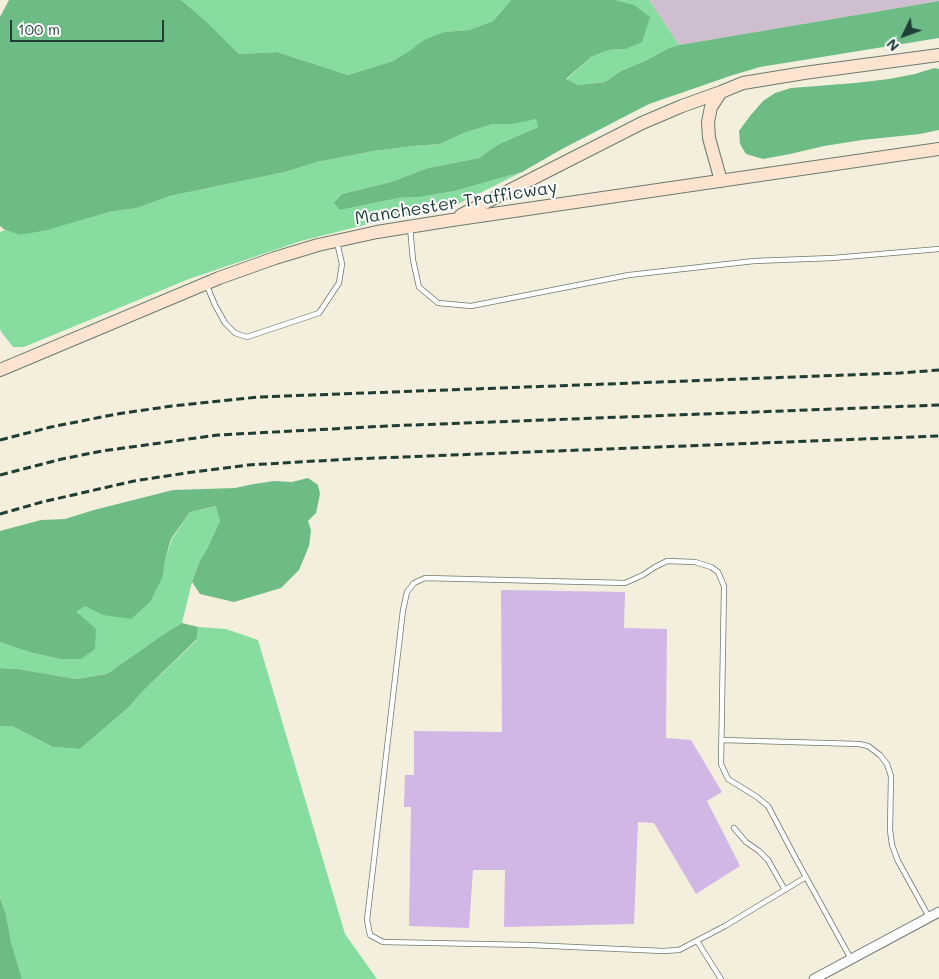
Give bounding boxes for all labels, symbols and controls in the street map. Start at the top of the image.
scale bar [12,10,166,42]
north arrow [879,10,929,60]
text: 100 m [18,19,60,39]
text: N [882,35,903,56]
street label: Manchester Trafficway [353,176,559,230]

